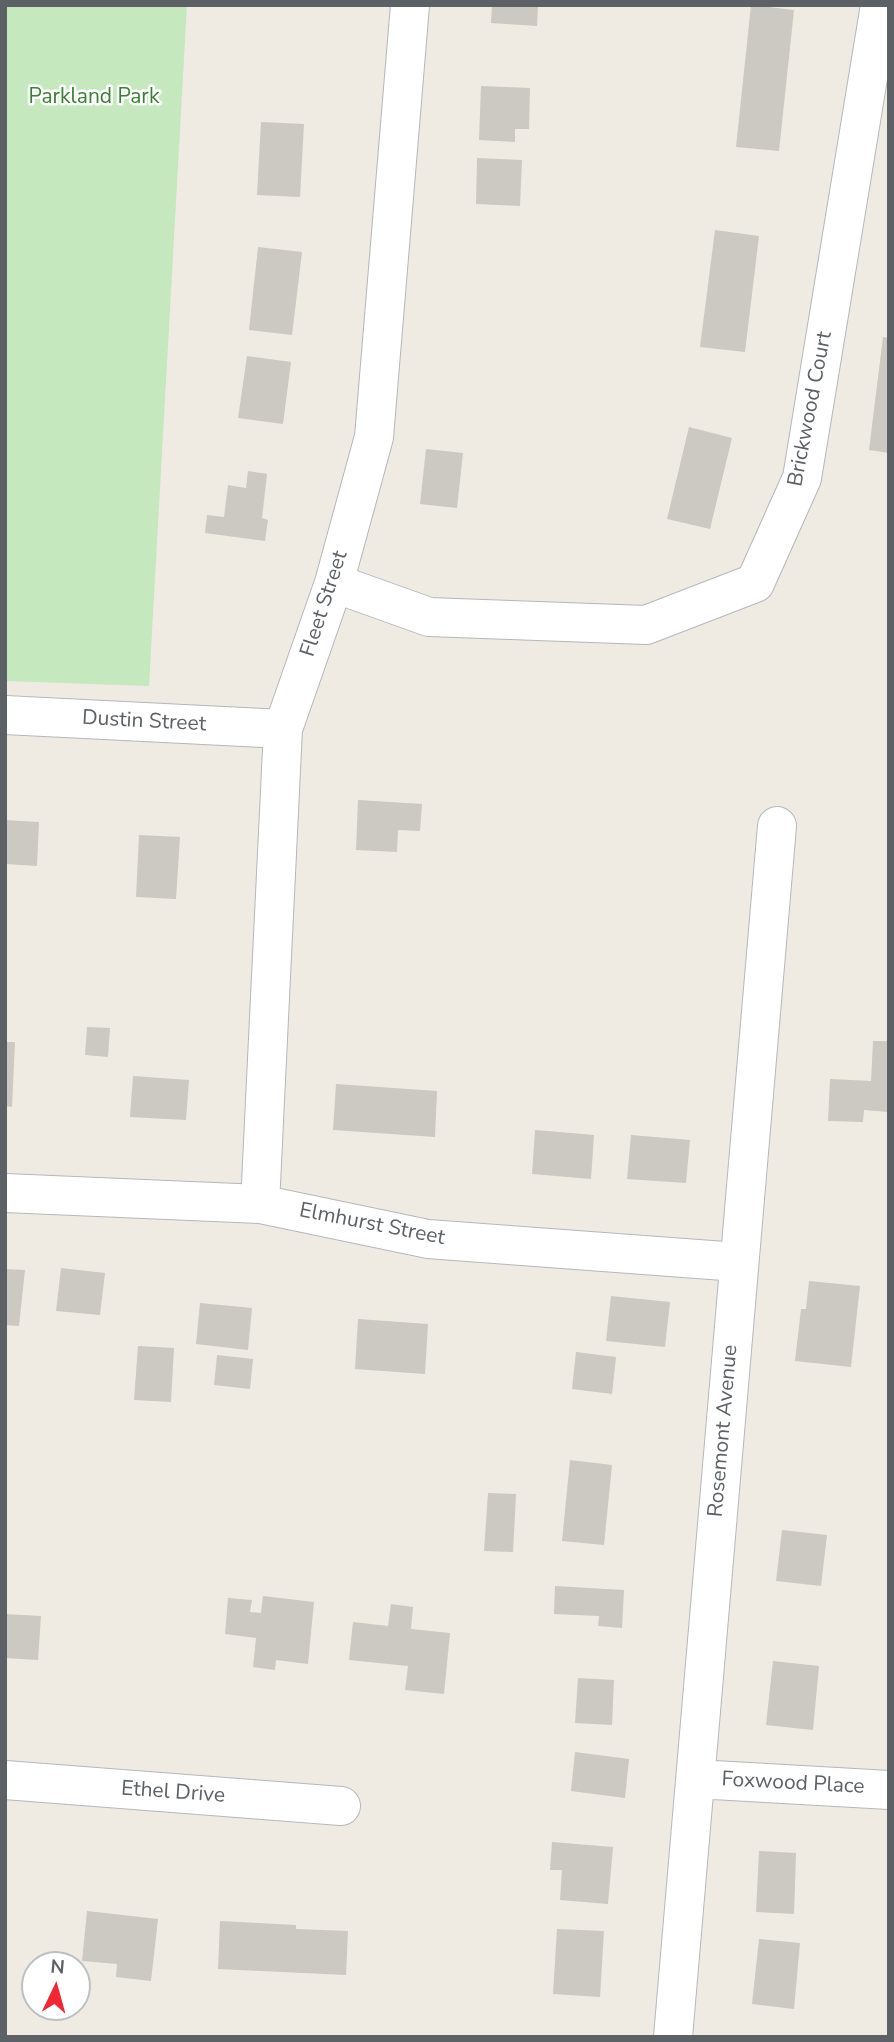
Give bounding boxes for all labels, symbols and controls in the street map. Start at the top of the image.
park label: Parkland Park [29,85,159,111]
street label: Brickwood Court [784,329,838,489]
street label: Fleet Street [296,548,354,660]
street label: Dustin Street [81,706,207,738]
street label: Elmhurst Street [297,1199,447,1251]
street label: Rosemont Avenue [704,1344,744,1518]
street label: Foxwood Place [721,1768,865,1800]
street label: Ethel Drive [120,1777,226,1809]
north arrow [21,1951,91,2021]
text: N [49,1954,66,1981]

